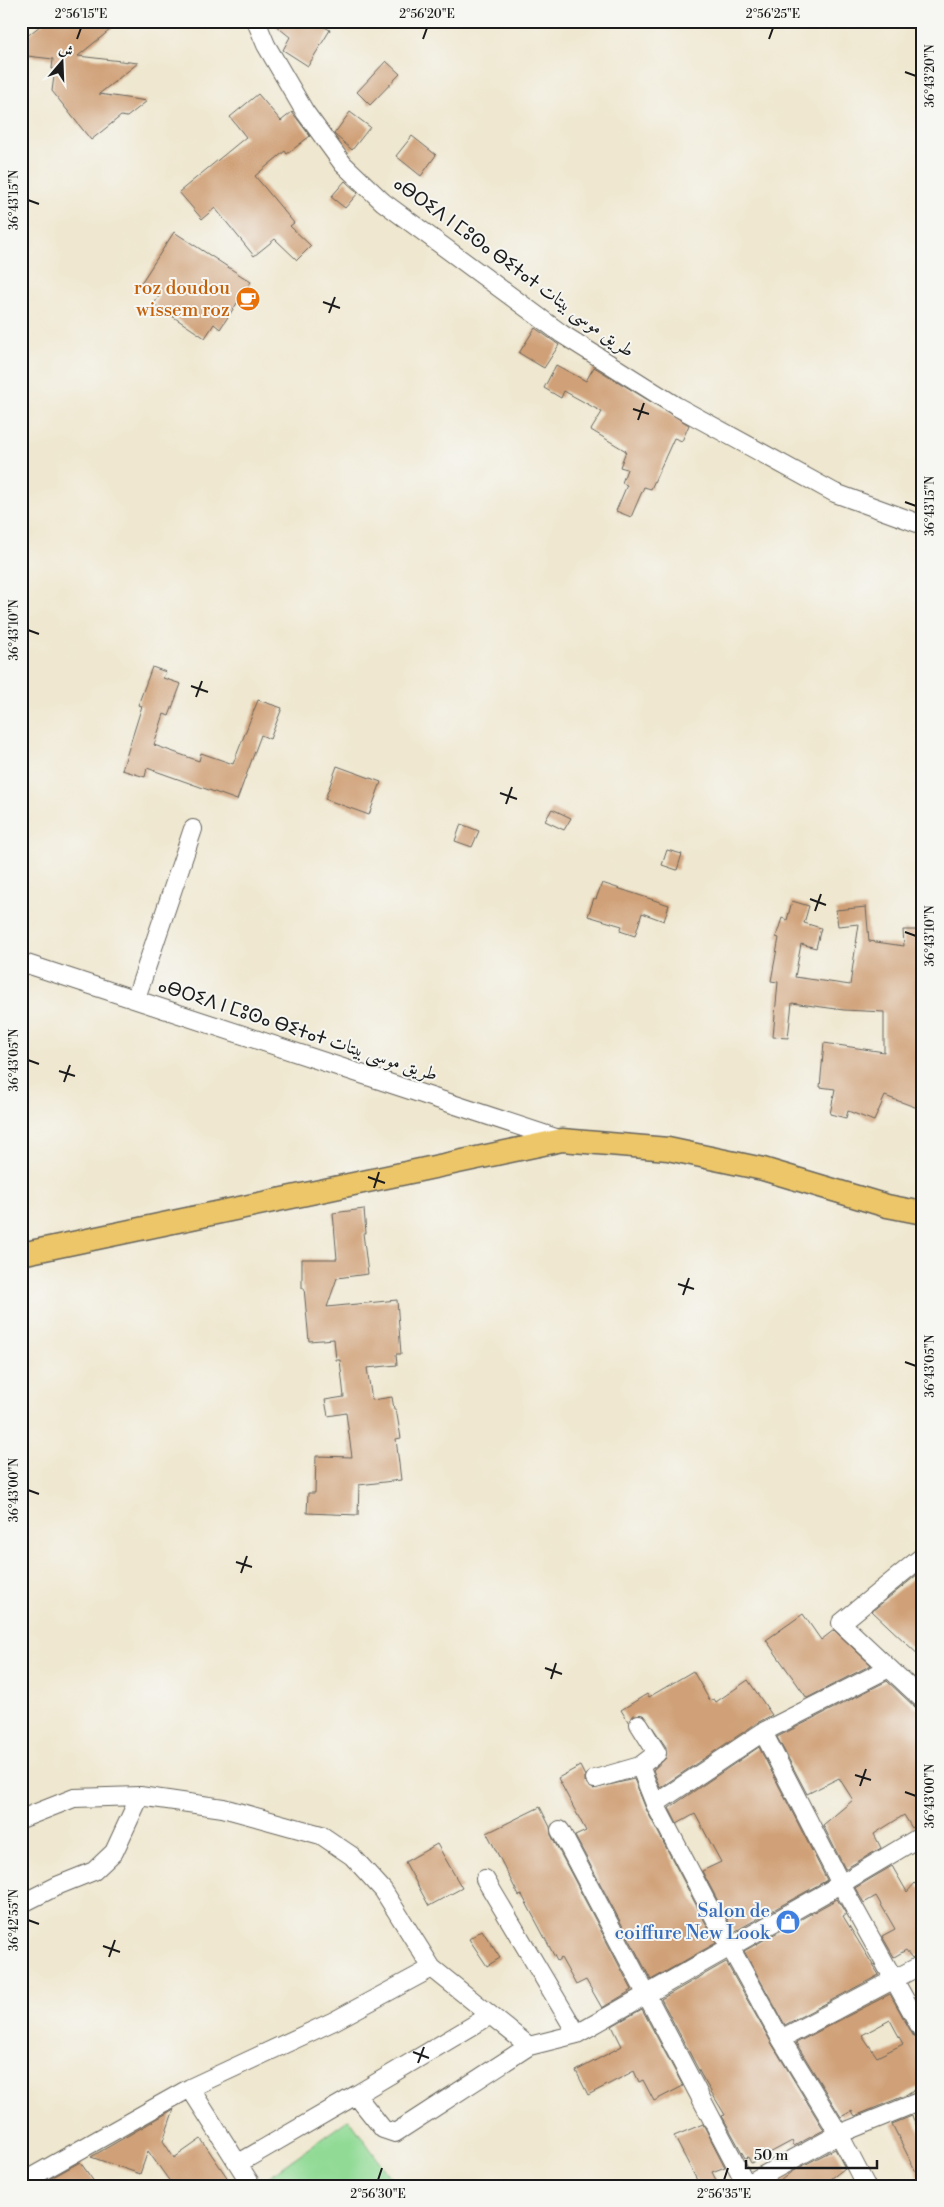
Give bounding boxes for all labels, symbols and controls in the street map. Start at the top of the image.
text: 2°56'15"E [55,7,107,22]
text: 2°56'20"E [399,7,455,22]
text: 2°56'25"E [746,7,800,22]
north arrow [38,38,88,88]
text: ش [56,40,76,61]
text: 36°43'20"N [923,44,938,108]
text: 36°43'15"N [7,170,22,230]
street label: ⴰⴱⵔⵉⴷ ⵏ ⵎⵓⵙⴰ ⴱⵉⵜⴰⵜ طريق موسى بيتات [388,171,639,363]
place label: roz doudou wissem roz [134,276,230,322]
cafe icon: roz doudou wissem roz [235,286,261,312]
text: 36°43'15"N [923,476,938,536]
text: 36°43'10"N [7,599,22,661]
text: 36°43'10"N [923,905,938,967]
street label: ⴰⴱⵔⵉⴷ ⵏ ⵎⵓⵙⴰ ⴱⵉⵜⴰⵜ طريق موسى بيتات [155,973,441,1088]
text: 36°43'05"N [7,1028,22,1091]
text: 36°43'05"N [923,1334,938,1397]
text: 36°43'00"N [7,1458,22,1522]
text: 36°43'00"N [923,1764,938,1828]
text: 36°42'55"N [7,1889,22,1951]
place label: Salon de coiffure New Look [614,1899,771,1945]
shop icon: Salon de coiffure New Look [775,1909,801,1935]
scale bar [746,2137,878,2169]
text: 50 m [754,2146,788,2165]
text: 2°56'30"E [350,2187,406,2202]
text: 2°56'35"E [697,2187,751,2202]

